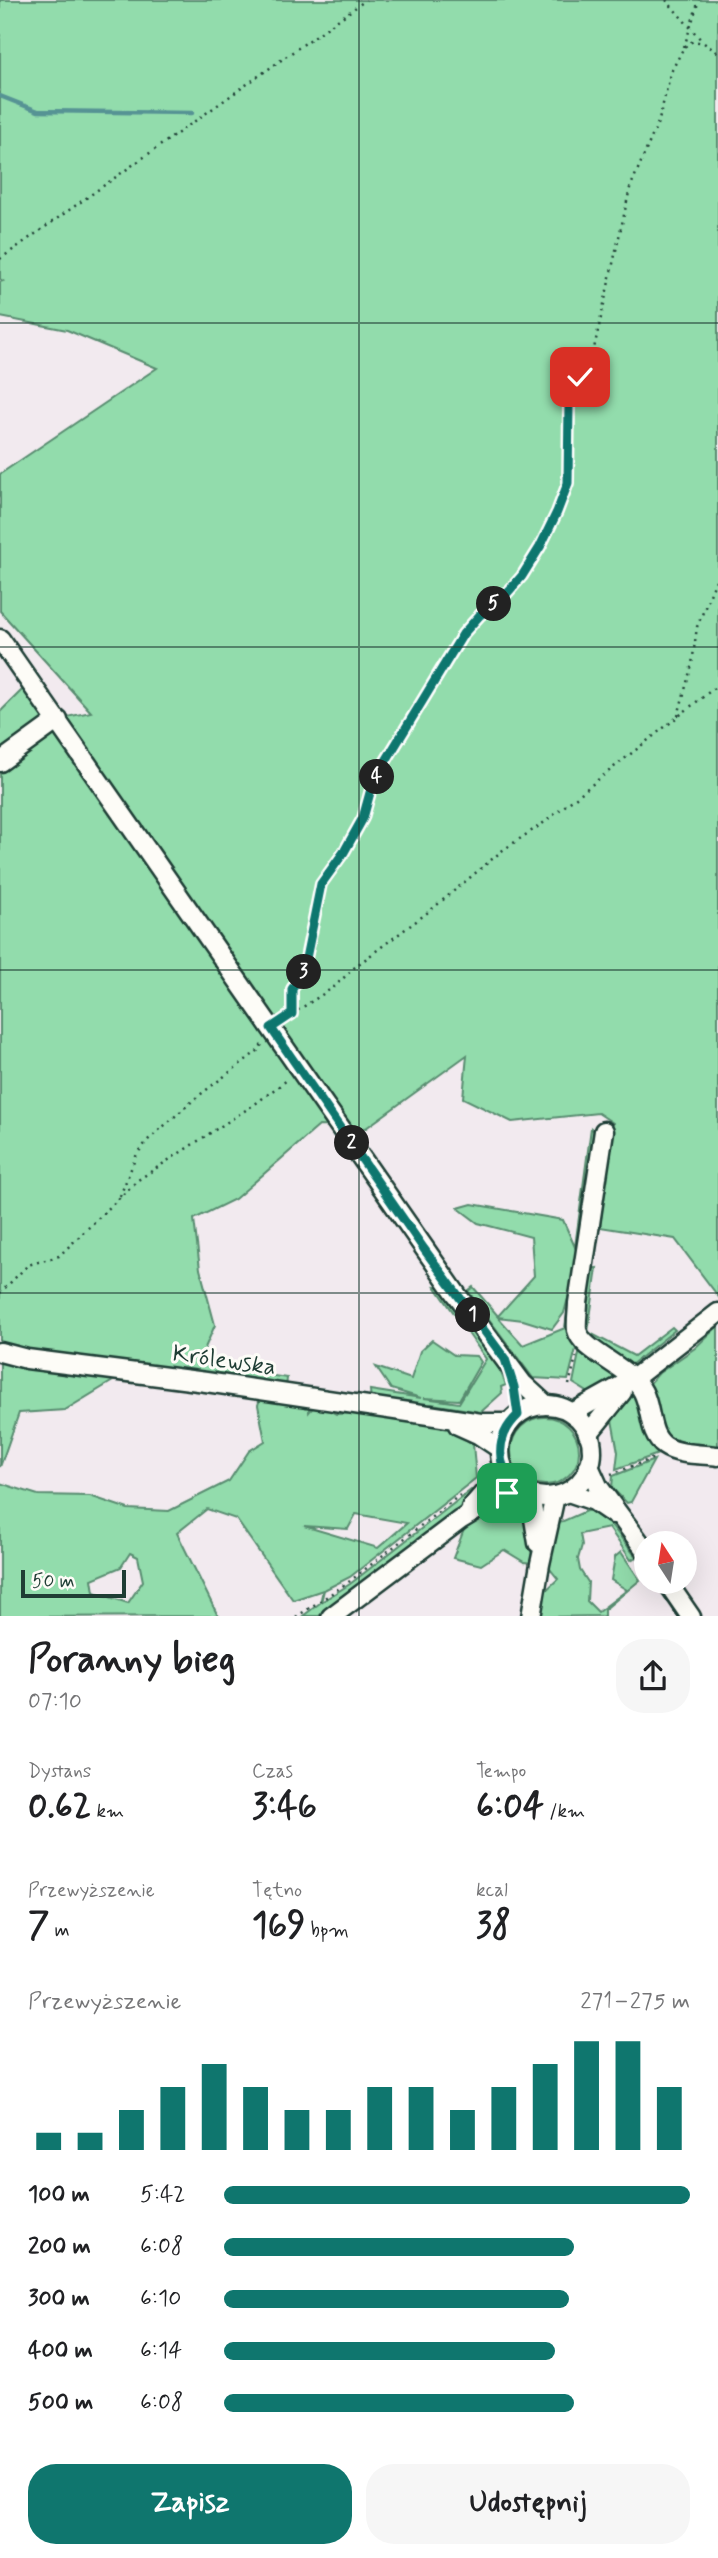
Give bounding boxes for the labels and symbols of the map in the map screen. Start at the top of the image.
pin [550,347,610,407]
pin: 5 [476,586,512,622]
pin: 4 [360,760,394,794]
pin: 3 [286,954,322,990]
pin: 2 [334,1126,370,1160]
pin: 1 [456,1298,490,1332]
street label: Królewska [170,1338,278,1384]
pin [477,1463,537,1523]
north arrow [634,1531,696,1594]
scale bar [21,1568,126,1599]

